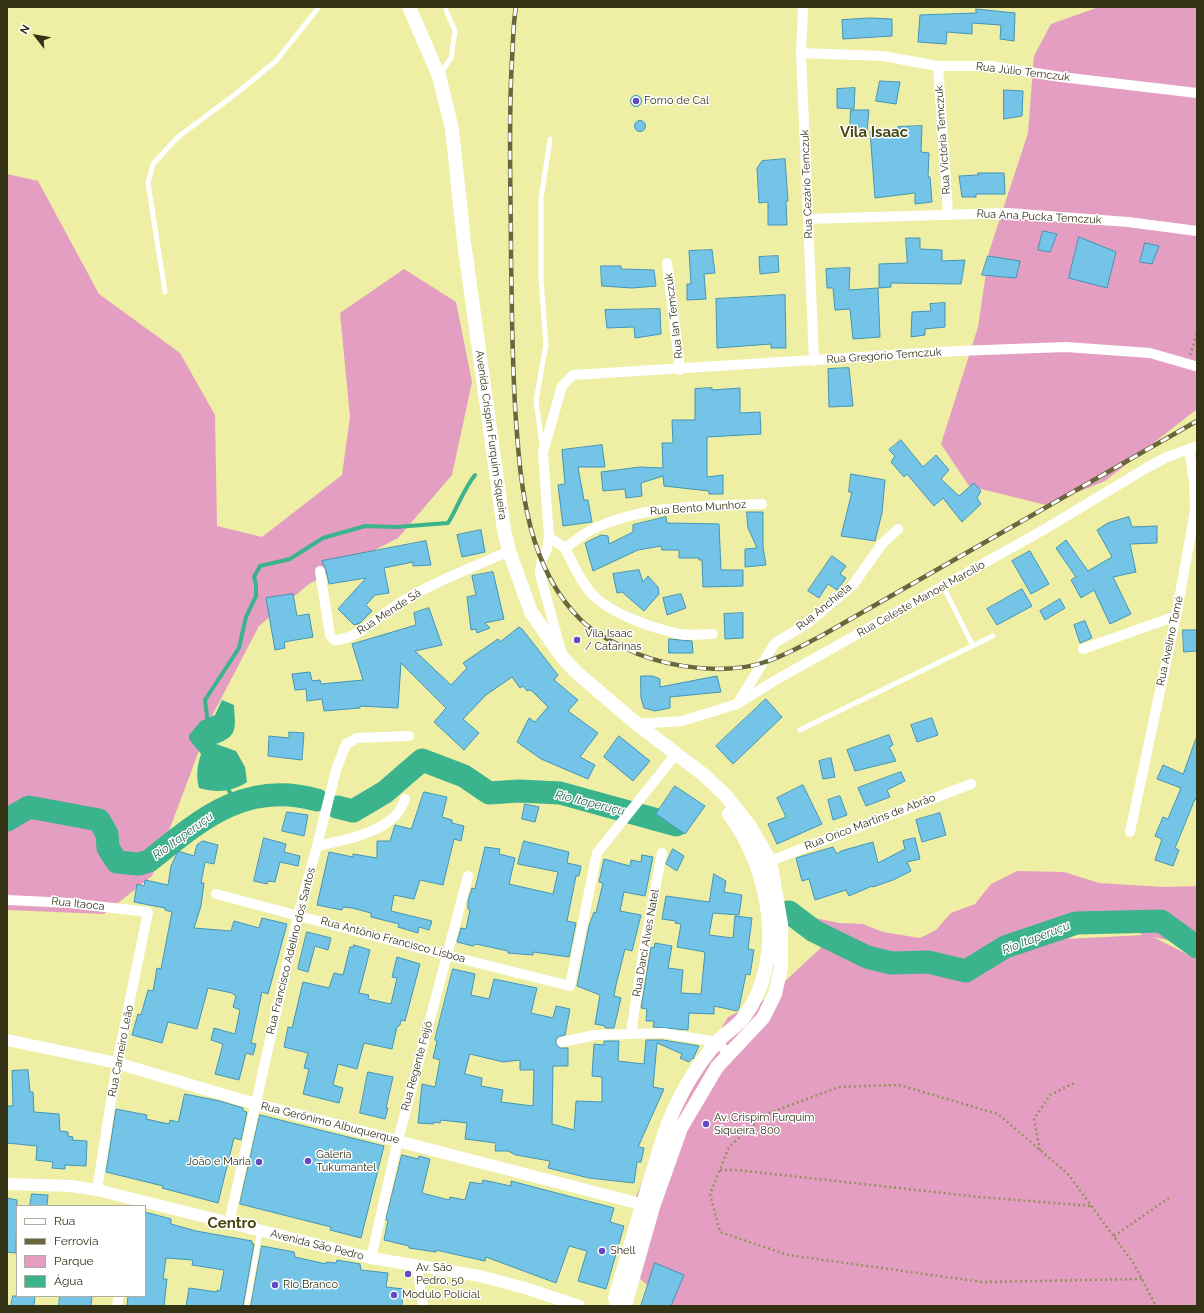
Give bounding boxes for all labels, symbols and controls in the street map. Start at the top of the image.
north arrow [16,16,56,56]
text: N [18,23,33,37]
street label: Rua Júlio Temczuk [975,60,1071,84]
street label: Rua Victória Temczuk [933,85,953,195]
place label: Forno de Cal [644,94,709,108]
marker: Forno de Cal [631,96,641,106]
district label: Vila Isaac [840,123,908,141]
street label: Rua Cezário Temczuk [798,129,816,239]
street label: Rua Ana Pucka Temczuk [976,207,1102,227]
street label: Rua Ian Temczuk [662,272,686,360]
street label: Rua Gregório Temczuk [826,345,942,367]
street label: Avenida Crispim Furquim Siqueira [473,349,509,521]
street label: Rua Bento Munhoz [649,498,747,518]
street label: Rua Celeste Manoel Marcílio [855,558,987,640]
street label: Rua Anchieta [794,581,854,633]
street label: Rua Mende Sá [355,586,423,638]
street label: Rua Avelino Tomé [1154,595,1186,687]
place label: Vila Isaac / Catarinas [585,627,642,653]
marker: Vila Isaac / Catarinas [572,635,582,645]
water label: Rio Itaperuçu [554,787,626,819]
street label: Rua Orico Martins de Abrão [803,791,937,853]
water label: Rio Itaperuçu [150,809,216,863]
street label: Rua Francisco Adelino dos Santos [264,866,318,1036]
street label: Rua Darci Alves Natel [630,888,662,998]
street label: Rua Itaoca [51,895,105,913]
street label: Rua Antônio Francisco Lisboa [319,914,467,966]
water label: Rio Itaperuçu [1000,919,1072,957]
street label: Rua Carneiro Leão [106,1004,136,1098]
street label: Rua Regente Feijó [399,1020,435,1112]
street label: Rua Gerônimo Albuquerque [259,1099,401,1147]
place label: Av. Crispim Furquim Siqueira, 800 [714,1111,814,1137]
marker: Av. Crispim Furquim Siqueira, 800 [701,1119,711,1129]
place label: Galeria Tukumantel [316,1148,376,1174]
place label: João e Maria [187,1155,251,1169]
marker: Galeria Tukumantel [303,1156,313,1166]
marker: João e Maria [254,1157,264,1167]
legend [16,1205,146,1297]
text: Rua [54,1214,75,1228]
district label: Centro [208,1214,256,1232]
street label: Avenida São Pedro [269,1227,365,1263]
text: Ferrovia [54,1234,98,1248]
place label: Shell [610,1244,636,1258]
marker: Shell [597,1246,607,1256]
text: Parque [54,1254,94,1268]
place label: Av. São Pedro, 50 [416,1261,464,1287]
marker: Av. São Pedro, 50 [403,1269,413,1279]
text: Água [54,1274,83,1288]
place label: Rio Branco [283,1278,338,1292]
marker: Rio Branco [270,1280,280,1290]
place label: Modulo Policial [402,1288,480,1302]
marker: Modulo Policial [389,1290,399,1300]

